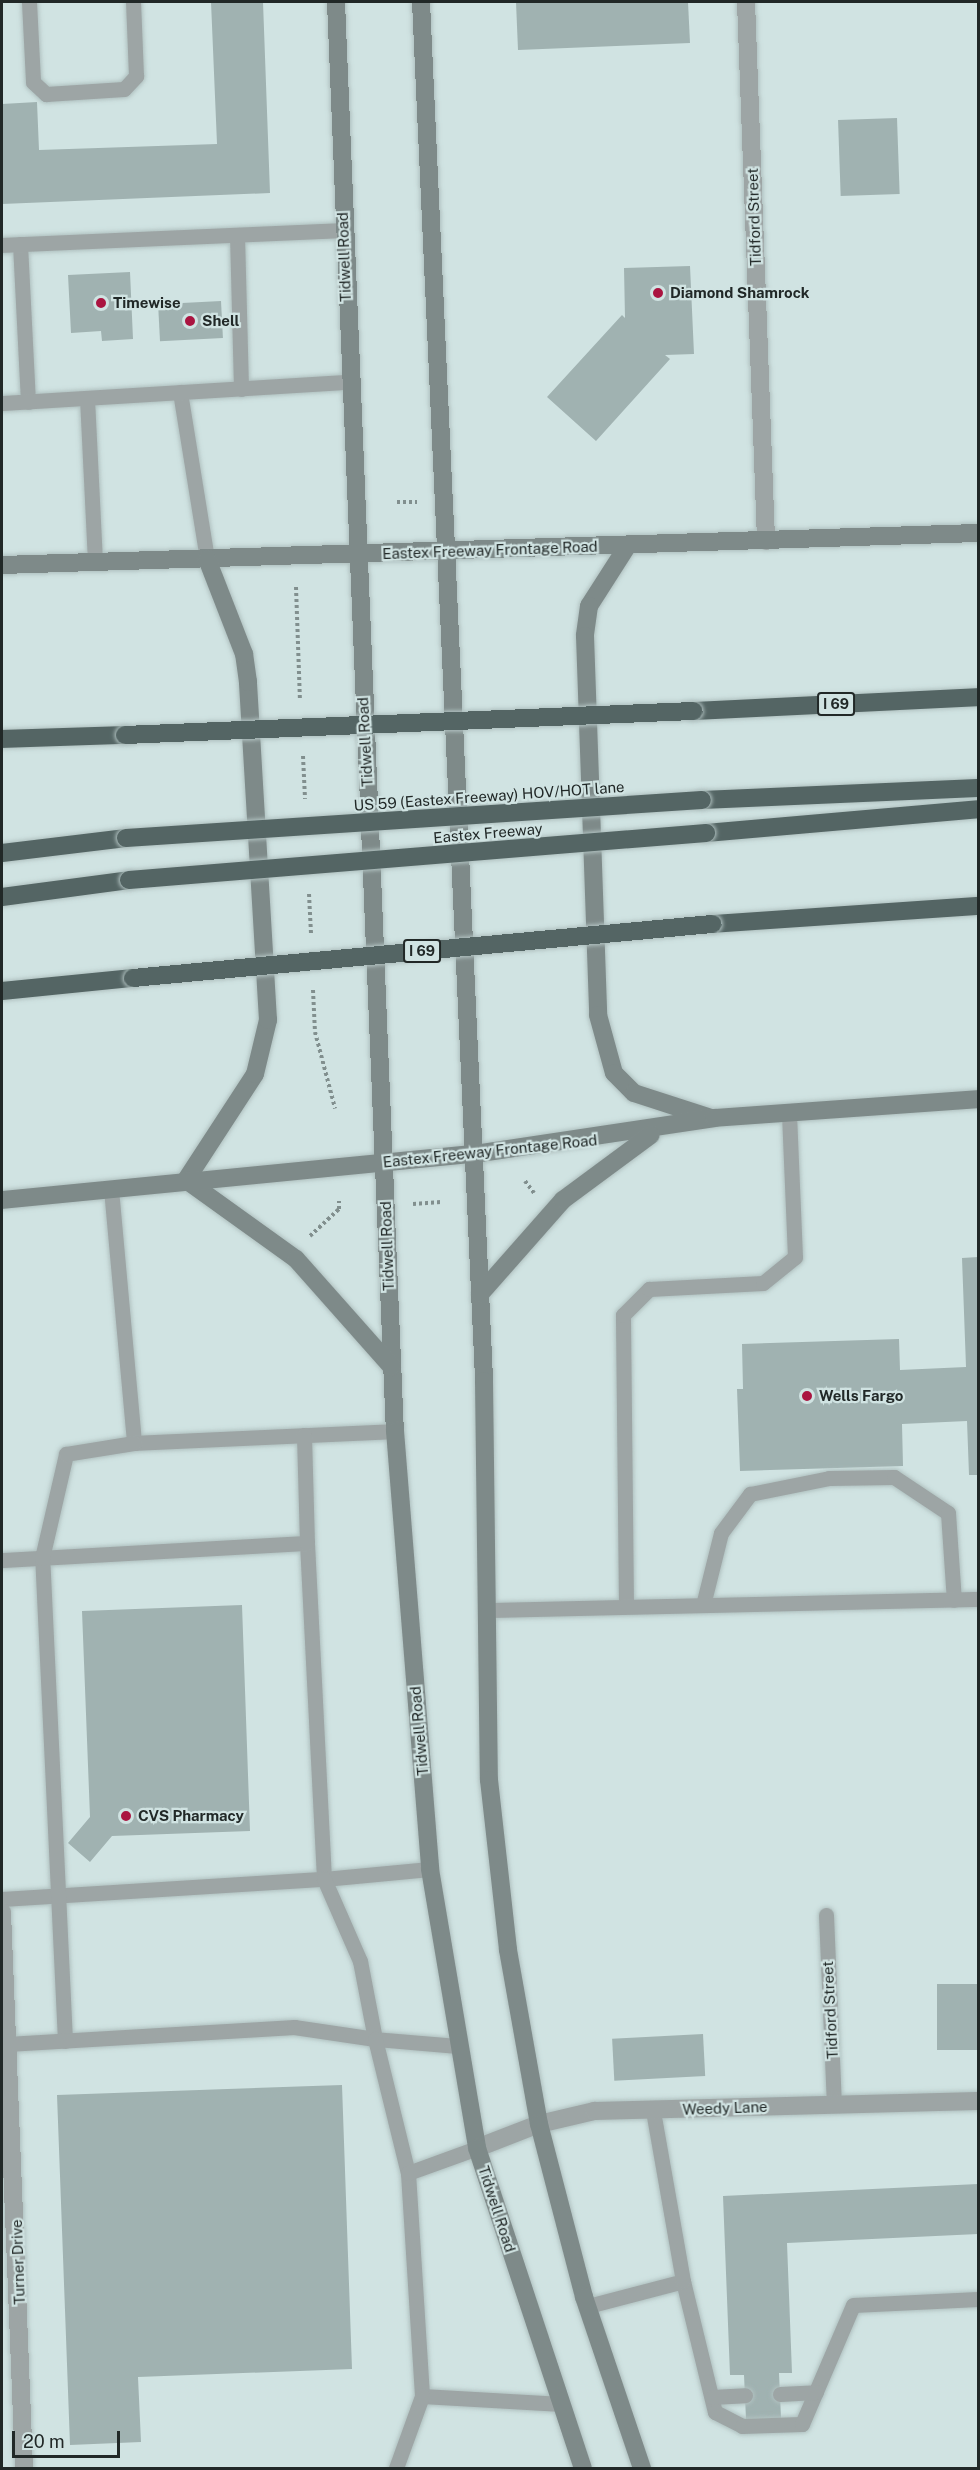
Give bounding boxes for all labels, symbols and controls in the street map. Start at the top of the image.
street label: Tidford Street [743,168,765,266]
street label: Tidwell Road [333,212,355,302]
place label: Diamond Shamrock [670,284,810,302]
marker: Diamond Shamrock [651,286,665,300]
place label: Timewise [113,294,181,312]
marker: Timewise [94,296,108,310]
place label: Shell [202,312,240,330]
marker: Shell [183,314,197,328]
street label: Eastex Freeway Frontage Road [382,537,598,563]
road number: I 69 [816,693,856,715]
street label: Tidwell Road [354,697,376,787]
street label: US 59 (Eastex Freeway) HOV/HOT lane [353,778,625,814]
street label: Eastex Freeway [433,819,543,847]
road number: I 69 [402,940,442,962]
street label: Eastex Freeway Frontage Road [382,1131,598,1171]
street label: Tidwell Road [376,1201,398,1291]
place label: Wells Fargo [819,1387,904,1405]
marker: Wells Fargo [800,1389,814,1403]
street label: Tidwell Road [406,1686,432,1776]
place label: CVS Pharmacy [138,1807,244,1825]
marker: CVS Pharmacy [119,1809,133,1823]
street label: Tidford Street [818,1961,842,2059]
street label: Weedy Lane [682,2098,768,2118]
street label: Tidwell Road [475,2164,519,2254]
street label: Turner Drive [8,2219,28,2305]
scale bar [15,2419,123,2457]
text: 20 m [23,2431,65,2452]

